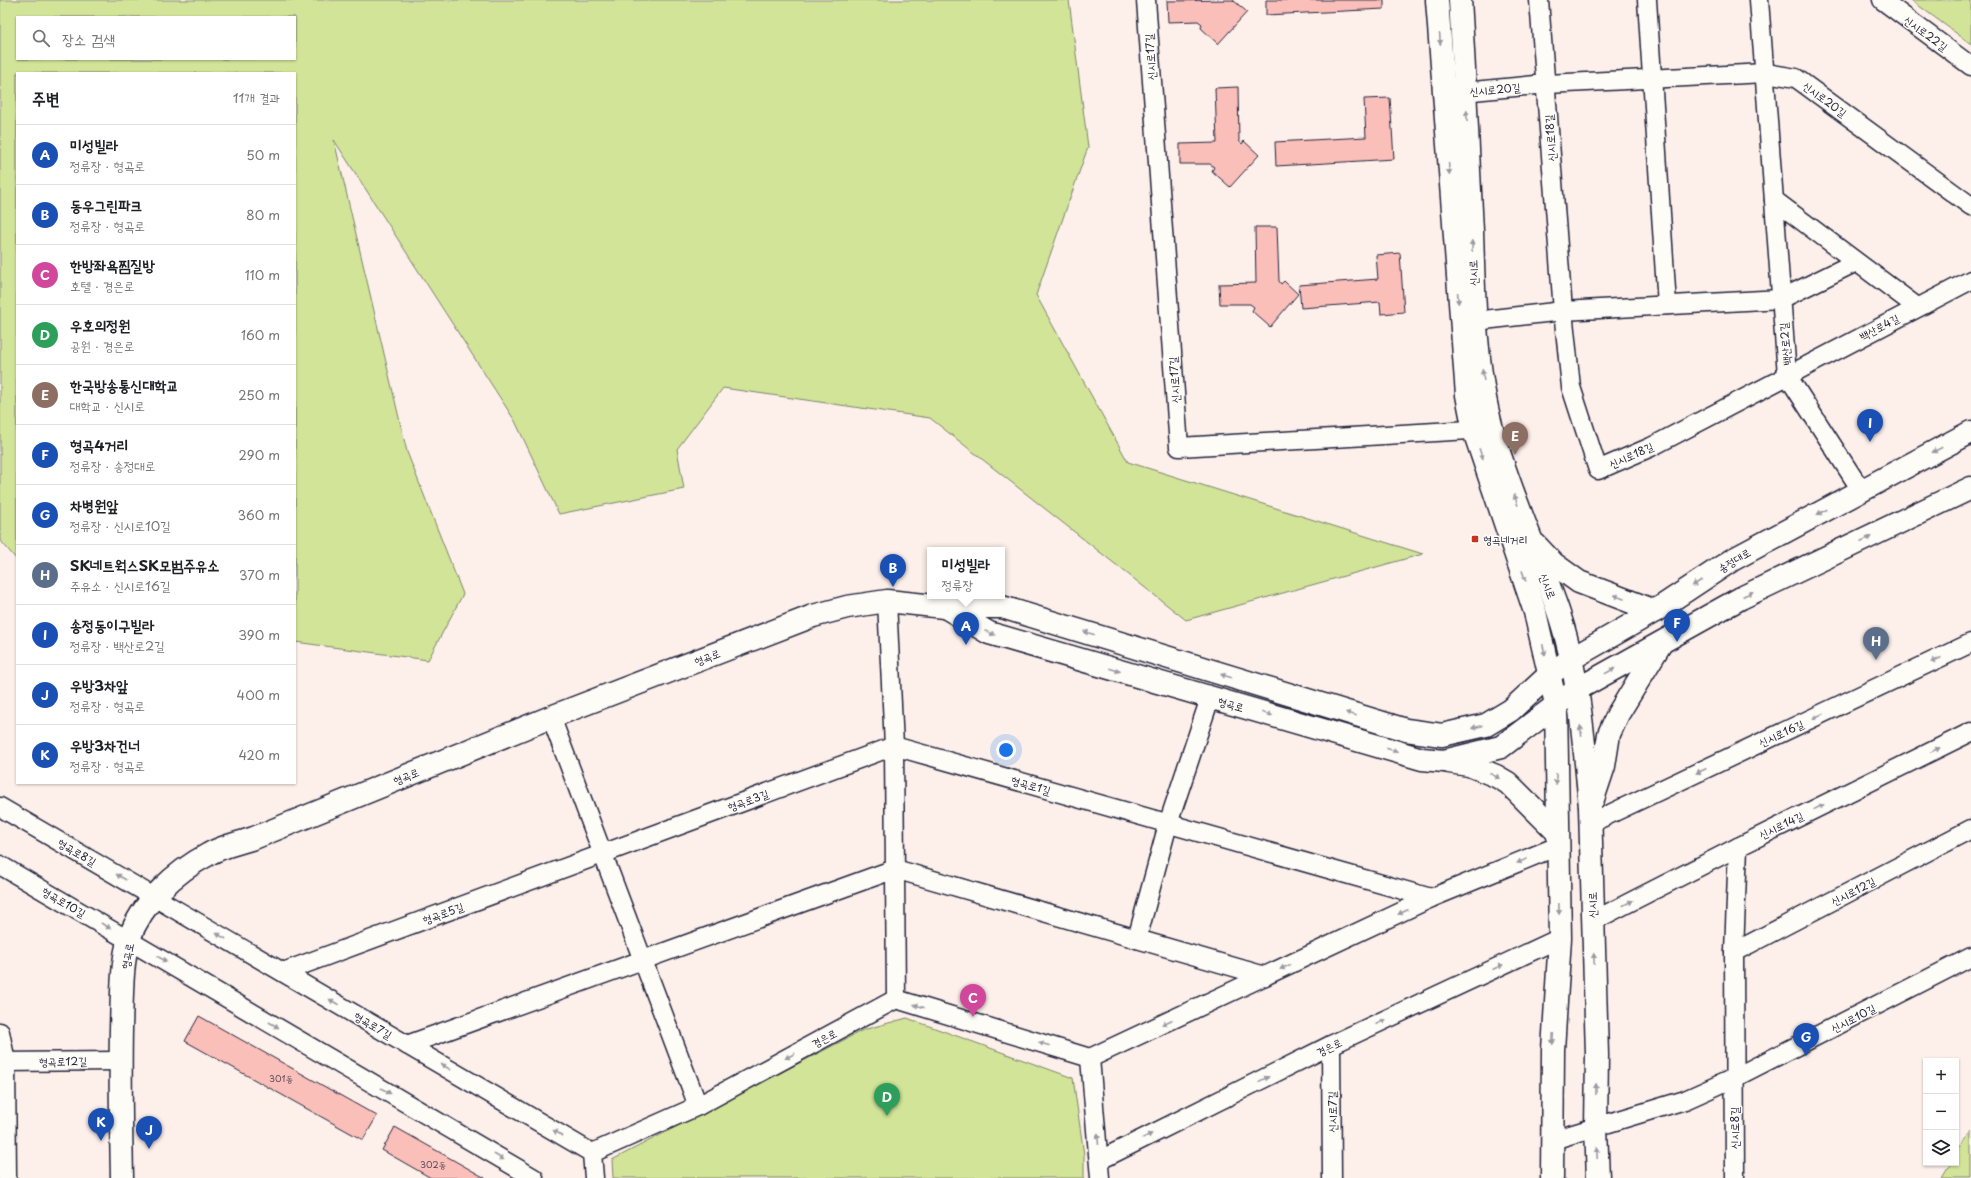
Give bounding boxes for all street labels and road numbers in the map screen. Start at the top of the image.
street label: 신시로22길 [1900,11,1952,55]
street label: 신시로17길 [1140,33,1160,81]
street label: 신시로20길 [1799,77,1851,121]
street label: 신시로20길 [1469,78,1521,100]
street label: 신시로18길 [1540,114,1560,162]
street label: 신시로 [1464,259,1482,287]
street label: 백산로4길 [1856,309,1902,345]
street label: 백산로2길 [1775,322,1795,366]
street label: 신시로17길 [1164,356,1184,404]
street label: 신시로18길 [1606,438,1656,472]
street label: 송정대로 [1714,544,1754,576]
street label: 신시로 [1535,571,1561,602]
street label: 형곡로 [692,644,723,670]
street label: 형곡로 [1216,692,1246,716]
street label: 신시로16길 [1756,715,1807,751]
street label: 형곡로 [391,763,422,789]
street label: 형곡로1길 [1009,771,1053,799]
street label: 형곡로3길 [725,785,771,815]
street label: 신시로14길 [1756,807,1806,843]
street label: 형곡로8길 [54,834,100,870]
street label: 신시로12길 [1828,872,1878,910]
street label: 형곡로10길 [39,883,89,922]
street label: 신시로 [1583,891,1601,918]
street label: 형곡로5길 [420,898,466,928]
street label: 형곡로 [116,941,138,971]
street label: 신시로10길 [1828,999,1879,1037]
street label: 형곡로7길 [351,1007,395,1043]
street label: 경은로 [808,1024,840,1052]
street label: 경은로 [1313,1033,1345,1060]
street label: 형곡로12길 [39,1052,87,1070]
street label: 신시로7길 [1323,1091,1341,1133]
street label: 신시로8길 [1726,1107,1743,1149]

